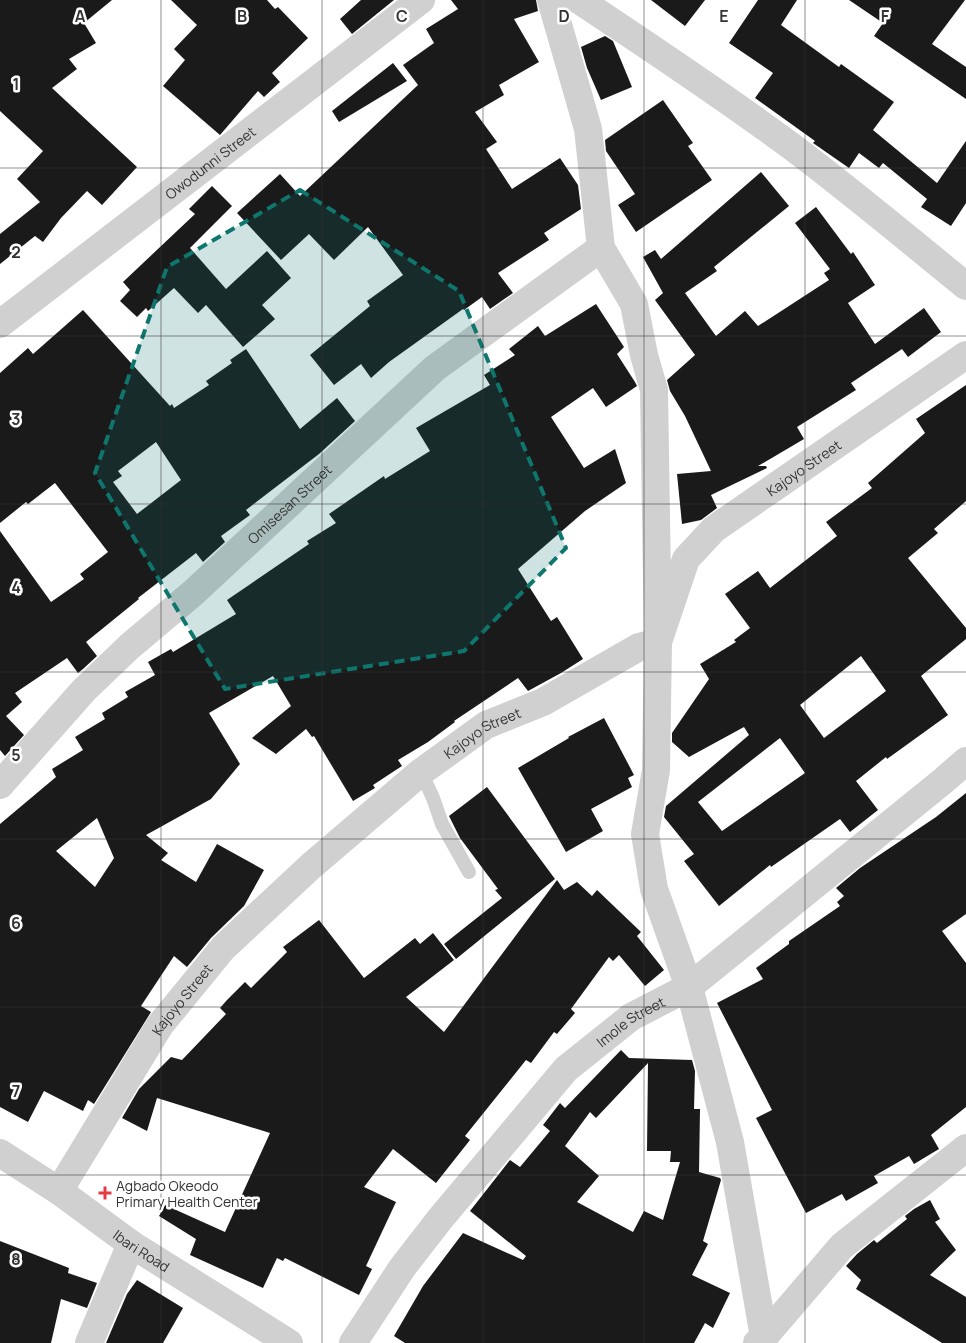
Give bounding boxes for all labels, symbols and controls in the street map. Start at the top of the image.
text: A [75,5,86,27]
text: B [237,5,247,27]
text: C [396,5,408,27]
text: D [558,5,570,27]
text: E [719,5,729,27]
text: F [881,5,890,27]
text: 1 [12,73,20,95]
street label: Owodunni Street [161,121,259,203]
text: 2 [11,241,21,263]
text: 3 [11,408,21,430]
street label: Kajoyo Street [762,435,845,500]
street label: Omisesan Street [243,460,335,547]
text: 4 [11,576,21,598]
street label: Kajoyo Street [440,702,524,762]
text: 5 [11,744,21,766]
text: 6 [11,912,21,934]
street label: Kajoyo Street [147,959,216,1038]
street label: Imole Street [592,992,668,1051]
text: 7 [12,1080,20,1102]
place label: Agbado Okeodo Primary Health Center [116,1176,258,1211]
marker: Agbado Okeodo Primary Health Center [98,1186,112,1200]
street label: Ibari Road [110,1225,174,1276]
text: 8 [11,1248,21,1270]

